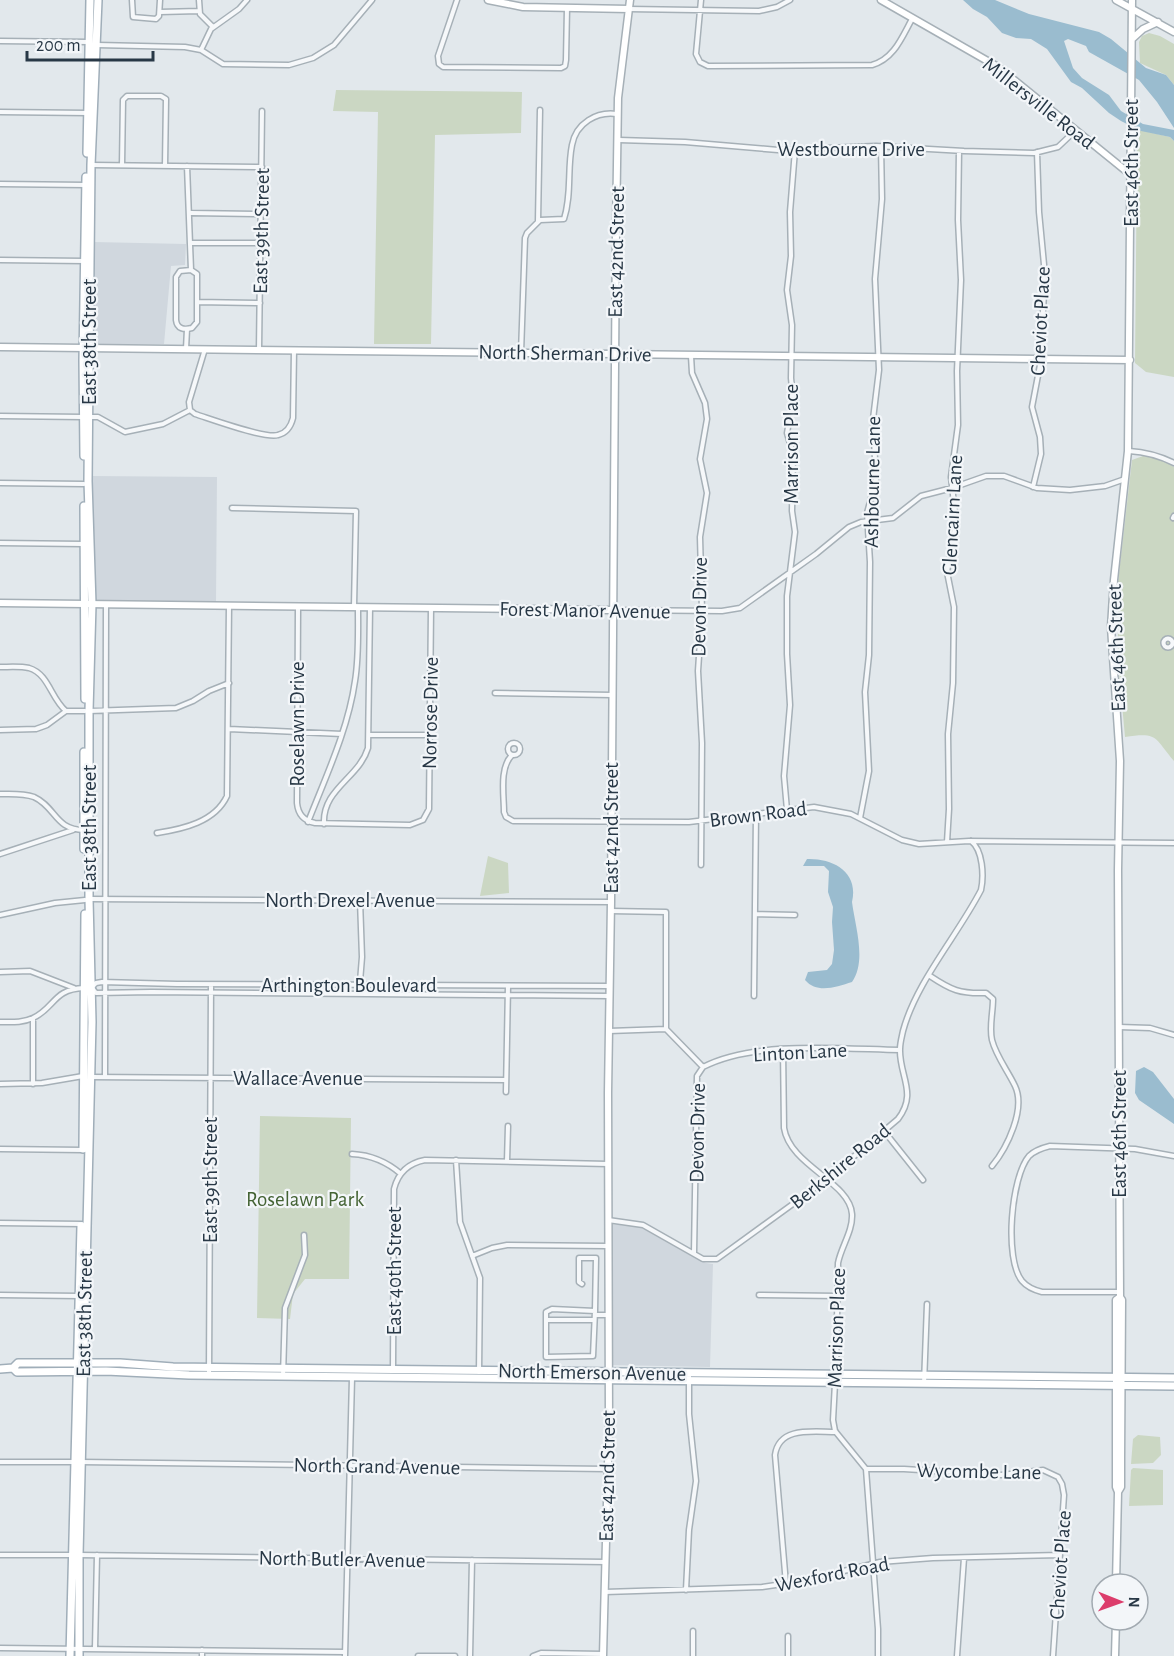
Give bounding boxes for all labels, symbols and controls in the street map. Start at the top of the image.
scale bar [27,24,153,62]
text: 200 m [36,37,81,55]
street label: Millersville Road [979,53,1099,153]
street label: East 46th Street [1121,99,1142,227]
street label: Westbourne Drive [777,139,925,160]
street label: East 39th Street [250,167,273,294]
street label: East 42nd Street [605,186,628,318]
street label: Cheviot Place [1027,266,1054,376]
street label: East 38th Street [79,278,100,405]
street label: North Sherman Drive [478,341,652,366]
street label: Marrison Place [781,384,802,504]
street label: Ashbourne Lane [861,416,884,548]
street label: Glencairn Lane [939,454,966,576]
street label: Devon Drive [688,557,711,657]
street label: East 46th Street [1104,583,1129,712]
street label: Forest Manor Avenue [499,599,671,622]
street label: Norrose Drive [419,657,442,769]
street label: Roselawn Drive [287,661,308,787]
street label: East 42nd Street [601,762,622,894]
street label: East 38th Street [79,764,100,891]
street label: Brown Road [708,798,808,831]
street label: North Drexel Avenue [265,890,435,911]
street label: Arthington Boulevard [261,975,437,996]
street label: Linton Lane [752,1040,848,1065]
street label: Wallace Avenue [233,1068,363,1089]
street label: East 46th Street [1109,1070,1130,1198]
street label: Devon Drive [686,1083,709,1183]
street label: East 39th Street [200,1117,221,1243]
street label: Berkshire Road [786,1120,895,1213]
park label: Roselawn Park [246,1189,364,1210]
street label: East 40th Street [384,1206,405,1336]
street label: East 38th Street [73,1250,96,1377]
street label: Marrison Place [824,1268,849,1388]
street label: North Emerson Avenue [498,1360,686,1385]
street label: East 42nd Street [596,1410,619,1542]
street label: North Grand Avenue [294,1455,460,1478]
street label: Wycombe Lane [917,1460,1041,1483]
street label: Cheviot Place [1046,1510,1075,1620]
street label: North Butler Avenue [258,1548,426,1571]
street label: Wexford Road [773,1553,891,1596]
north arrow [1090,1572,1150,1632]
text: N [1126,1597,1142,1608]

